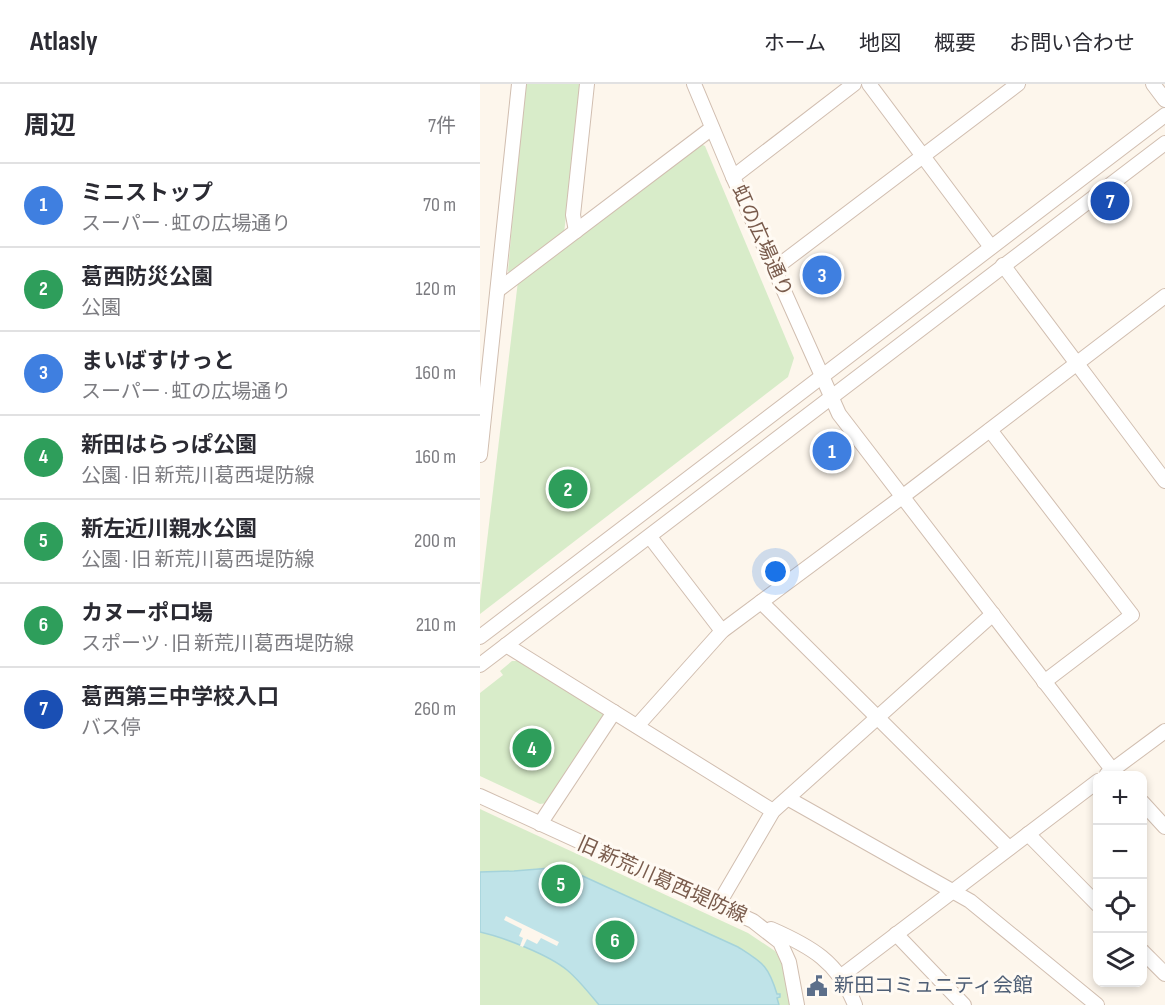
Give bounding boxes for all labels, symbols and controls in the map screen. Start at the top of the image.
text: Atlasly [30,25,98,58]
text: ホーム [764,31,826,56]
text: 地図 [859,31,901,56]
text: 概要 [934,31,976,56]
text: お問い合わせ [1009,31,1135,56]
text: 周辺 [24,111,76,142]
text: 7件 [428,114,456,138]
pin: 7 [1090,178,1130,224]
text: ミニストップ [81,180,213,207]
street label: 虹の広場通り [727,181,797,301]
text: 1 [40,193,47,217]
text: 70 m [423,193,456,217]
text: スーパー · 虹の広場通り [81,212,291,236]
pin: 3 [802,252,842,297]
text: 葛西防災公園 [81,264,213,291]
text: 2 [39,277,48,301]
text: 120 m [416,277,456,301]
text: 公園 [81,296,121,320]
text: まいばすけっと [81,348,235,375]
text: 3 [39,361,48,385]
text: 160 m [415,361,456,385]
text: スーパー · 虹の広場通り [81,380,291,404]
pin: 1 [812,428,852,473]
text: 新田はらっぱ公園 [81,432,257,459]
text: 4 [39,445,48,469]
text: 160 m [415,445,456,469]
text: 公園 · 旧 新荒川葛西堤防線 [81,464,315,488]
pin: 2 [548,466,587,512]
text: 新左近川親水公園 [81,516,257,543]
text: 5 [39,529,48,553]
text: 200 m [414,529,456,553]
text: 公園 · 旧 新荒川葛西堤防線 [81,548,315,572]
your location [761,557,790,586]
text: カヌーポロ場 [81,600,213,627]
text: 6 [39,613,48,637]
text: 210 m [416,613,456,637]
text: スポーツ · 旧 新荒川葛西堤防線 [81,632,354,656]
text: 葛西第三中学校入口 [81,684,279,711]
text: 7 [39,697,48,721]
text: 260 m [414,697,456,721]
text: バス停 [81,716,141,740]
pin: 4 [512,726,552,770]
map controls [1093,771,1147,987]
button: + [1093,771,1147,825]
button: − [1093,825,1147,879]
street label: 旧 新荒川葛西堤防線 [573,832,751,928]
pin: 5 [542,862,580,906]
button: locate [1093,879,1147,933]
pin: 6 [596,918,634,962]
button: layers [1093,933,1147,987]
public building icon: 新田コミュニティ会館 [805,974,829,998]
place label: 新田コミュニティ会館 [834,974,1033,998]

